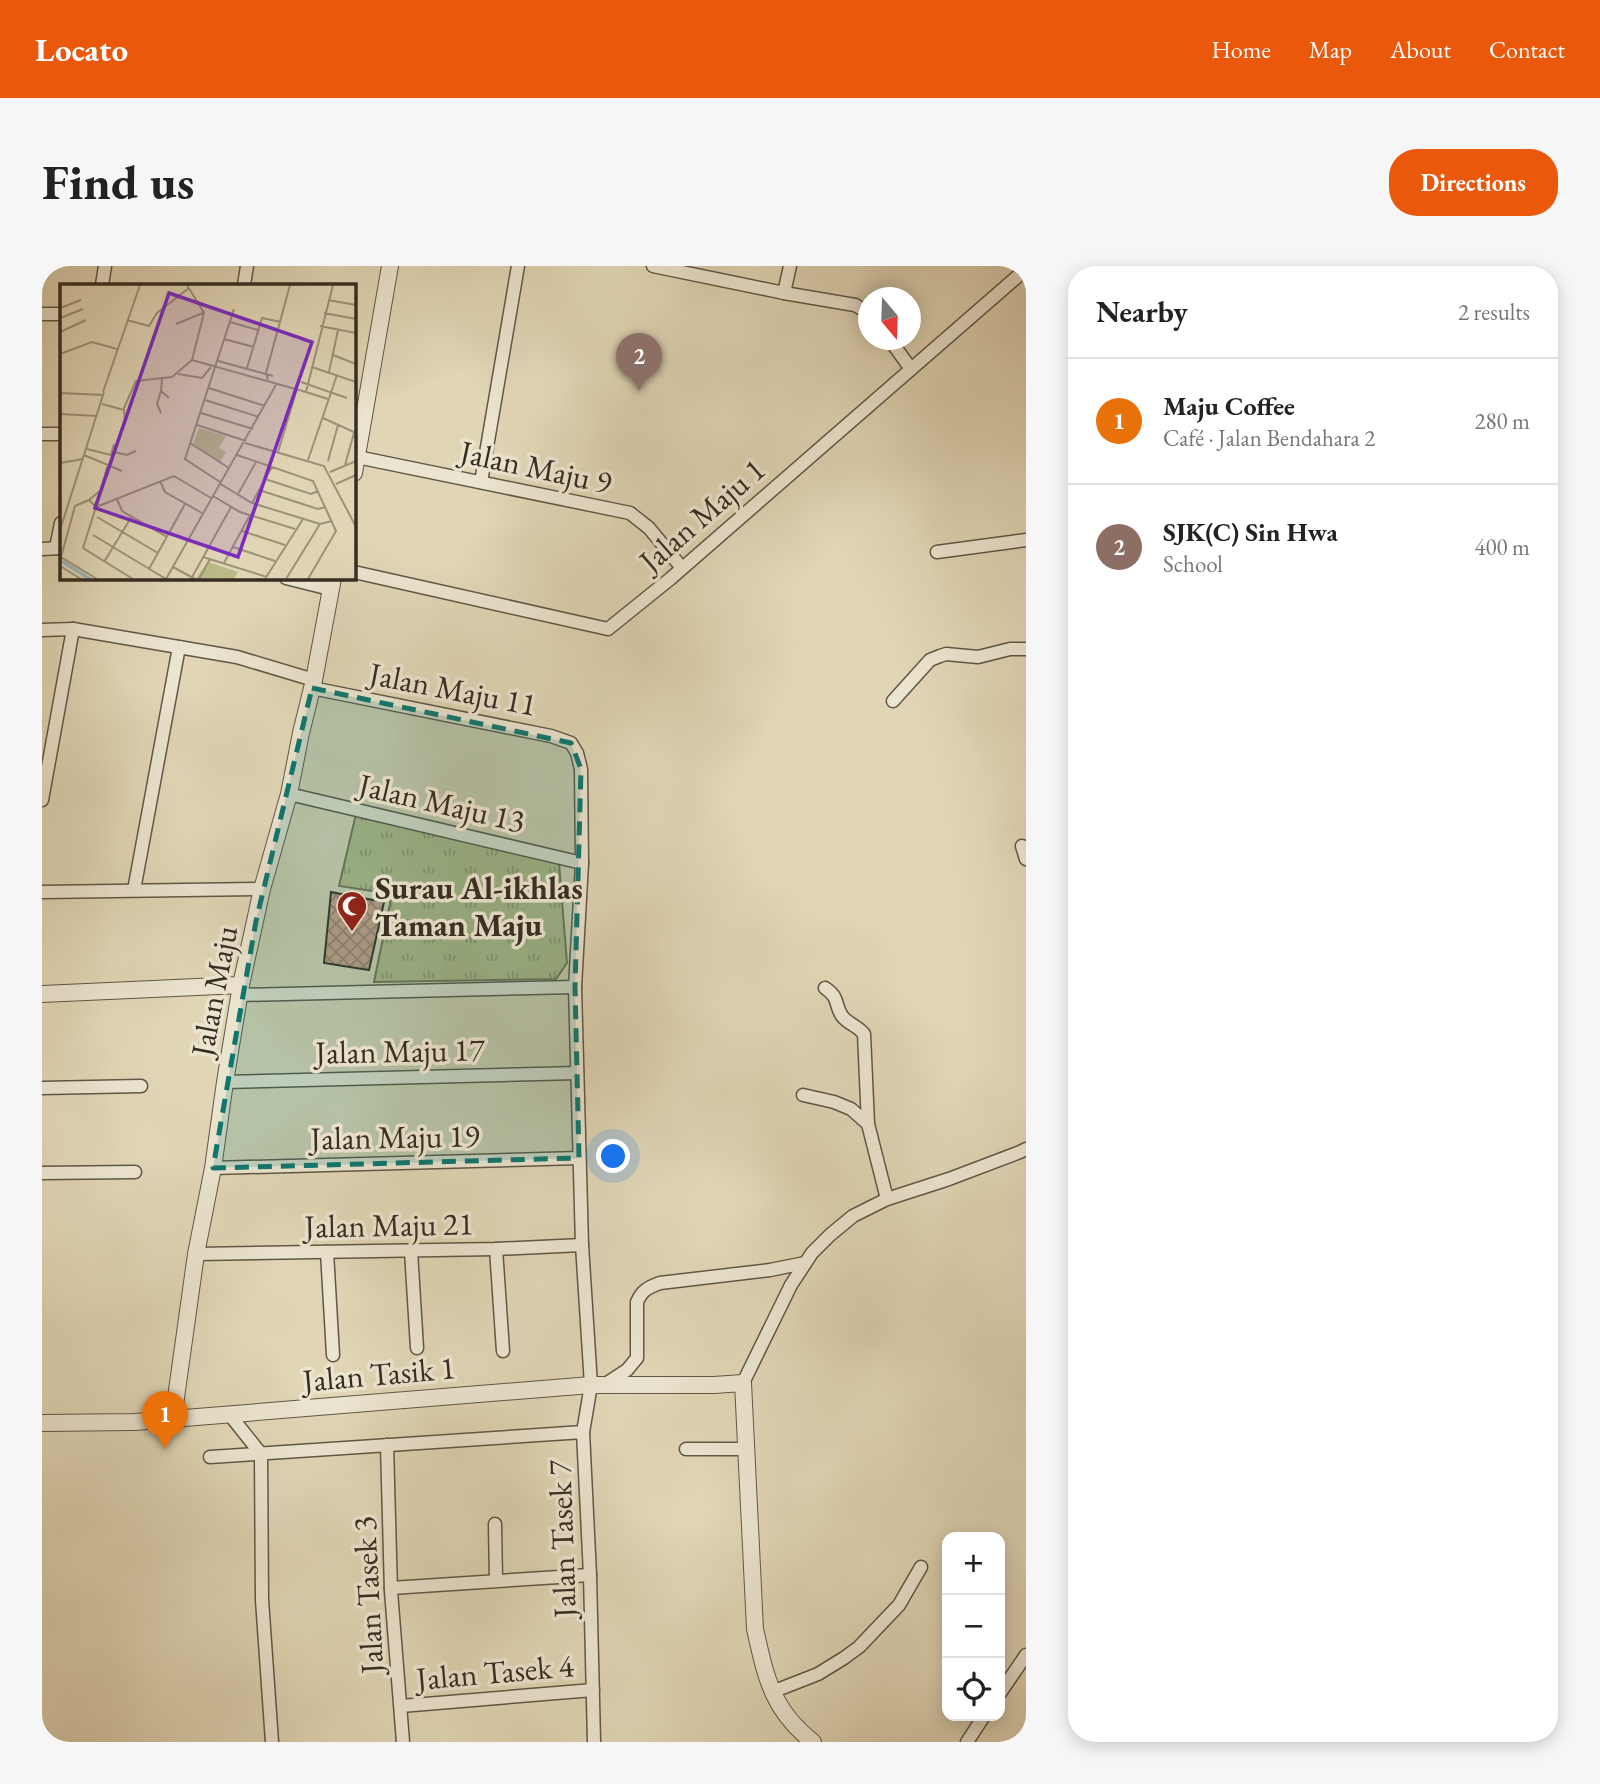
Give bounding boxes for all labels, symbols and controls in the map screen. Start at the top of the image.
text: Locato [35,28,128,71]
text: Home [1211,34,1271,65]
text: Map [1309,34,1352,65]
text: About [1390,34,1451,65]
text: Contact [1489,34,1565,65]
button: Directions [1389,149,1558,216]
text: Find us [42,150,194,214]
inset map [60,284,355,579]
north arrow [858,287,921,350]
text: Nearby [1096,292,1188,331]
text: 2 results [1458,297,1530,327]
pin: 2 [616,333,662,391]
text: Maju Coffee [1163,389,1295,423]
text: 1 [1113,406,1125,436]
text: 280 m [1474,406,1530,436]
text: Café · Jalan Bendahara 2 [1163,423,1375,453]
street label: Jalan Maju 9 [453,430,616,504]
street label: Jalan Maju 1 [628,449,774,583]
text: SJK(C) Sin Hwa [1163,515,1338,549]
text: 2 [1113,532,1125,562]
text: 400 m [1474,532,1530,562]
text: School [1163,549,1223,579]
street label: Jalan Maju 11 [363,652,540,726]
street label: Jalan Maju 13 [352,763,529,842]
place label: Surau Al-ikhlas Taman Maju [375,867,583,946]
mosque icon: Surau Al-ikhlas Taman Maju [335,889,369,933]
street label: Jalan Maju [180,922,247,1063]
street label: Jalan Maju 17 [312,1029,486,1074]
street label: Jalan Maju 19 [307,1115,480,1160]
your location [596,1139,630,1173]
street label: Jalan Maju 21 [301,1203,474,1248]
street label: Jalan Tasik 1 [298,1346,457,1402]
pin: 1 [142,1391,188,1449]
street label: Jalan Tasek 7 [538,1459,586,1622]
street label: Jalan Tasek 3 [343,1515,393,1678]
map controls [942,1532,1005,1721]
button: + [942,1532,1005,1595]
button: − [942,1595,1005,1658]
street label: Jalan Tasek 4 [412,1644,576,1700]
button: locate [942,1658,1005,1721]

